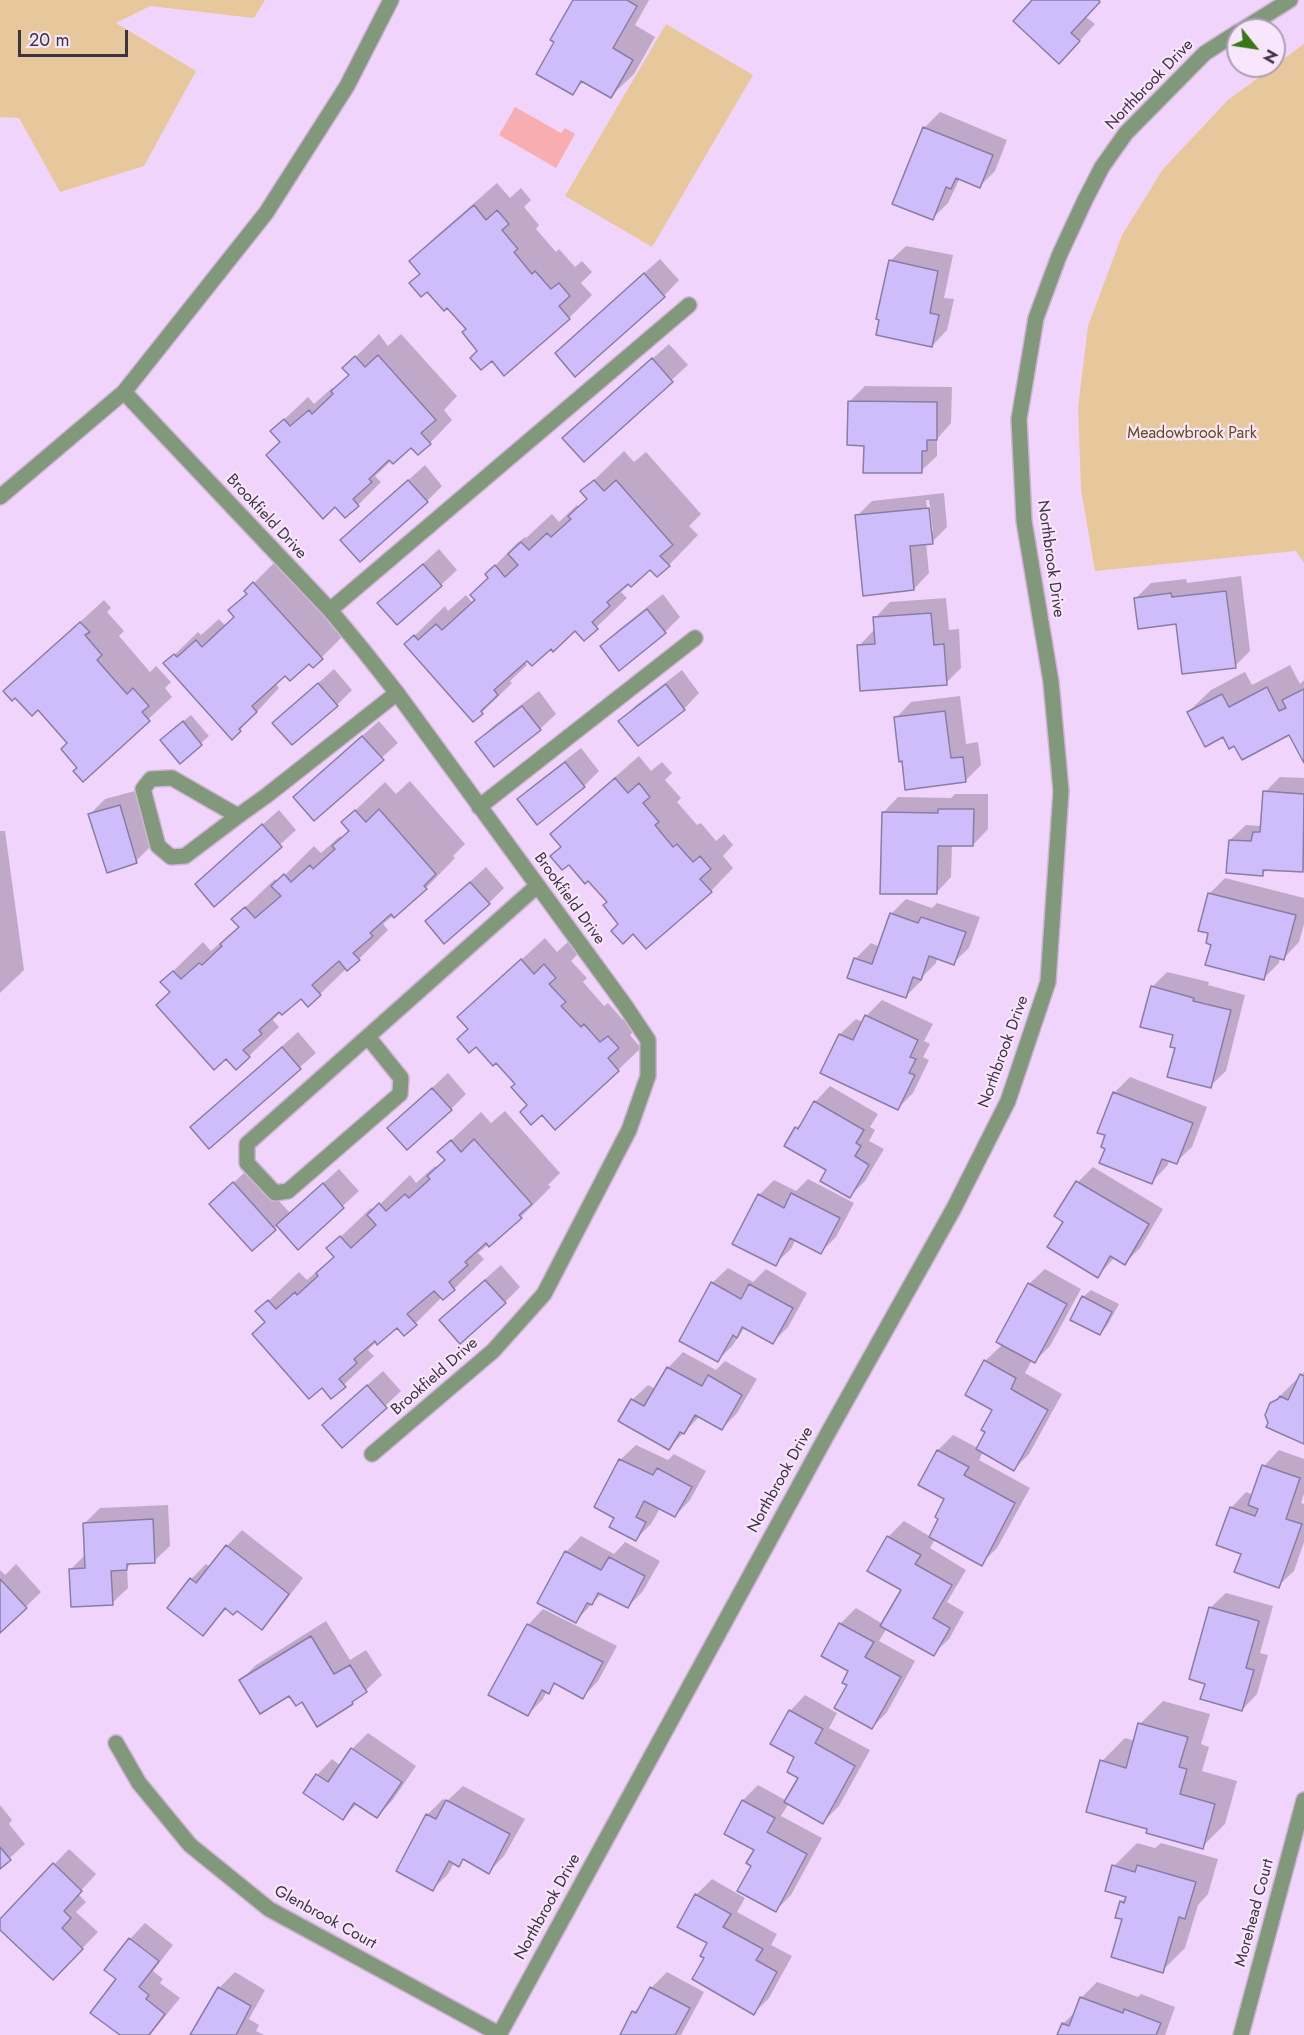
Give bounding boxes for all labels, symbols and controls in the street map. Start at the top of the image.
scale bar [21,18,130,56]
north arrow [1226,18,1286,78]
text: 20 m [29,27,69,53]
street label: Northbrook Drive [1102,36,1198,134]
text: N [1257,45,1283,68]
park label: Meadowbrook Park [1127,424,1257,444]
street label: Brookfield Drive [222,471,310,563]
street label: Northbrook Drive [1032,499,1068,619]
street label: Brookfield Drive [529,849,609,949]
street label: Northbrook Drive [975,993,1033,1111]
street label: Brookfield Drive [388,1334,482,1420]
street label: Northbrook Drive [744,1424,818,1536]
street label: Northbrook Drive [511,1851,585,1963]
street label: Morehead Court [1231,1857,1279,1969]
street label: Glenbrook Court [271,1882,379,1954]

